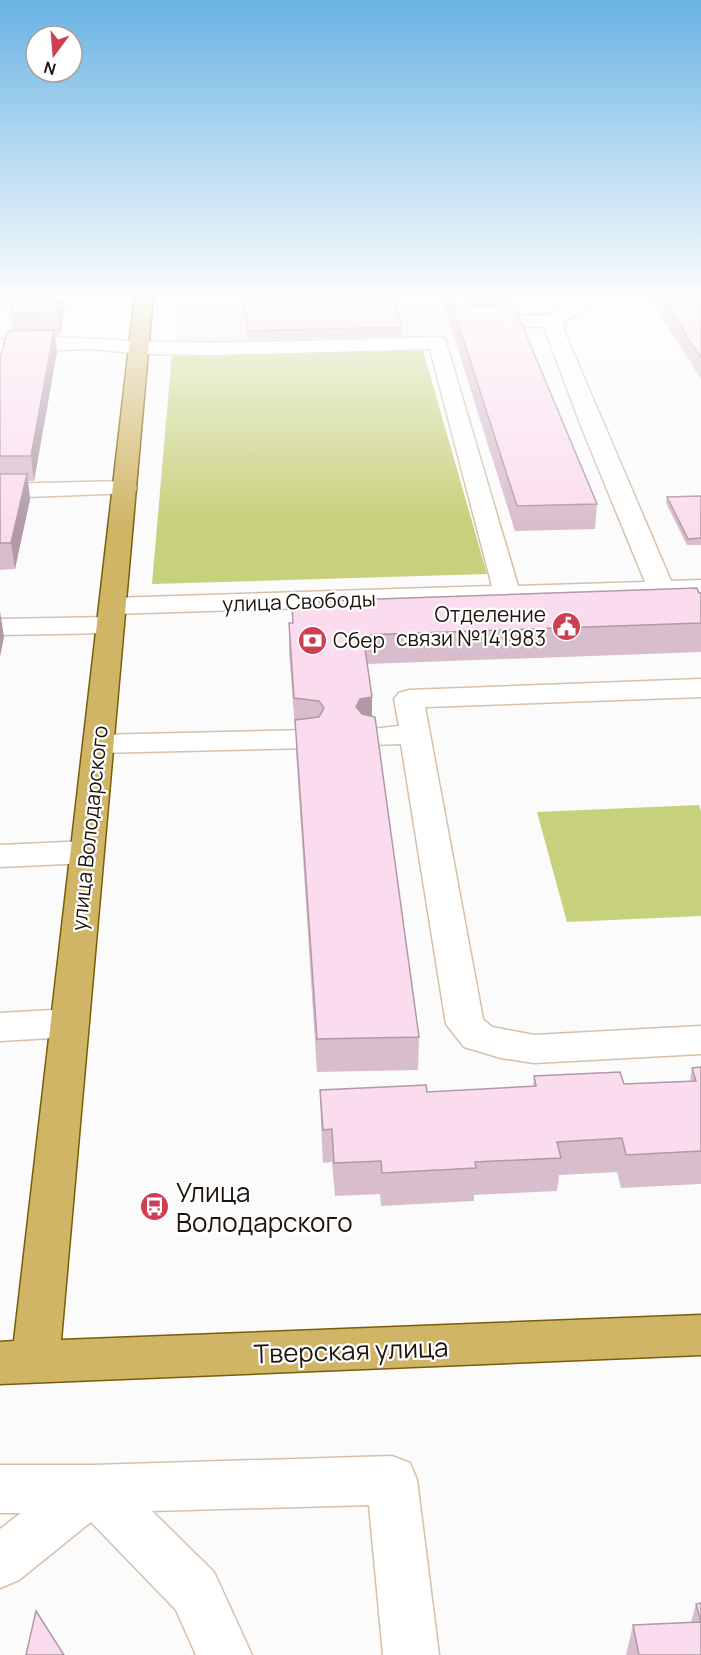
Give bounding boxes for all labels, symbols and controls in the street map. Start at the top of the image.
north arrow [24,24,84,84]
text: N [41,56,58,81]
street label: улица Свободы [222,584,376,618]
place label: Отделение связи №141983 [396,600,546,652]
public building icon: Отделение связи №141983 [551,610,583,642]
bank icon: Сбер [296,624,328,656]
place label: Сбер [333,626,385,654]
street label: улица Володарского [64,724,114,932]
place label: Улица Володарского [176,1174,353,1240]
bus stop icon: Улица Володарского [139,1191,171,1223]
street label: Тверская улица [253,1329,449,1371]

